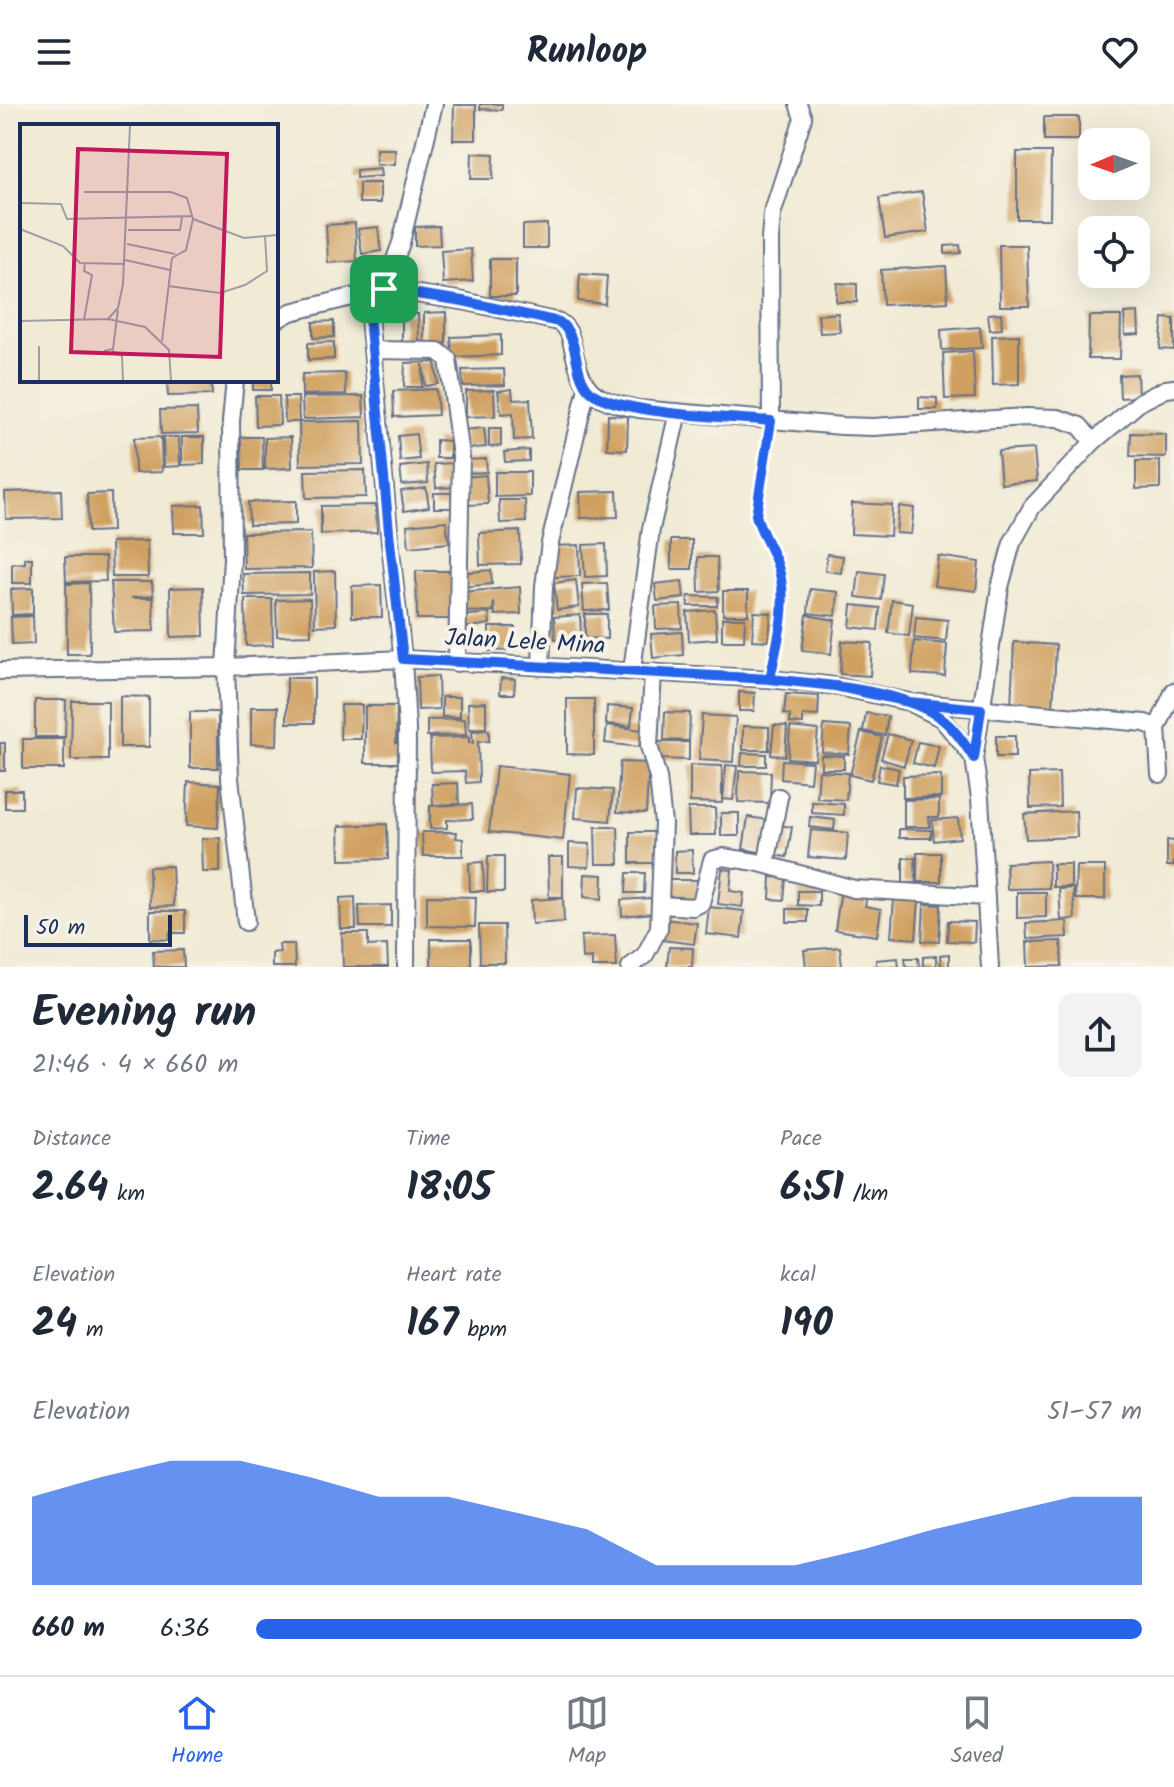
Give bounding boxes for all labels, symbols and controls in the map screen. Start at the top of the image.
text: Runloop [527,24,647,81]
icon: menu [32,30,76,74]
icon: heart [1098,30,1142,74]
inset map [20,124,278,382]
north arrow [1078,128,1150,200]
map controls [1078,128,1150,288]
button: locate [1078,216,1150,288]
pin [350,255,418,323]
icon: arrive [362,267,406,311]
street label: Jalan Lele Mina [444,619,606,666]
scale bar [24,911,172,947]
text: 50 m [36,911,85,946]
text: Evening run [32,979,256,1049]
button: share [1058,993,1142,1077]
text: 21:46 · 4 × 660 m [32,1044,238,1086]
text: Distance [32,1122,111,1157]
text: Time [406,1122,450,1157]
text: Pace [780,1122,822,1157]
text: 2.64 [32,1157,108,1221]
text: 18:05 [406,1157,492,1221]
text: 6:51 [780,1157,844,1221]
text: km [108,1177,145,1212]
text: /km [844,1177,888,1212]
text: Elevation [32,1258,115,1293]
text: Heart rate [406,1258,502,1293]
text: kcal [780,1258,816,1293]
text: 24 [32,1293,77,1357]
text: 167 [406,1293,459,1357]
text: 190 [780,1293,833,1357]
text: m [77,1313,103,1348]
text: bpm [459,1313,507,1348]
text: Elevation [32,1391,130,1433]
text: 51–57 m [1047,1391,1142,1433]
text: 660 m [32,1608,105,1650]
text: 6:36 [160,1608,210,1650]
tab: Home [171,1691,223,1774]
tab: Map [565,1691,609,1774]
tab: Saved [951,1691,1003,1774]

